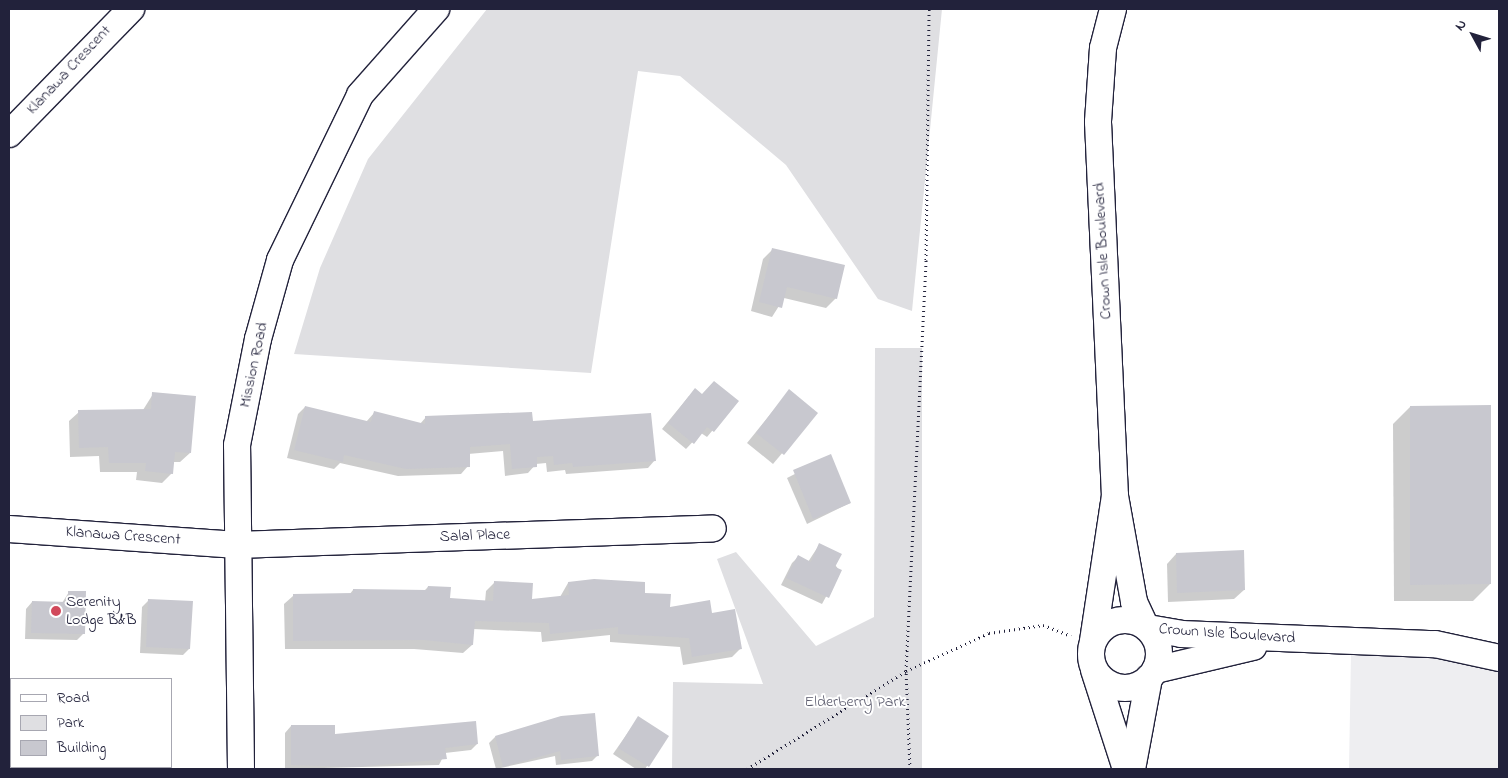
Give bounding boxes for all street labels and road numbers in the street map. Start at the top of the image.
street label: Klanawa Crescent [23,21,115,119]
street label: Crown Isle Boulevard [1090,182,1116,320]
street label: Mission Road [236,321,272,409]
street label: Klanawa Crescent [65,522,181,550]
street label: Salal Place [439,525,511,547]
street label: Crown Isle Boulevard [1158,620,1296,648]

